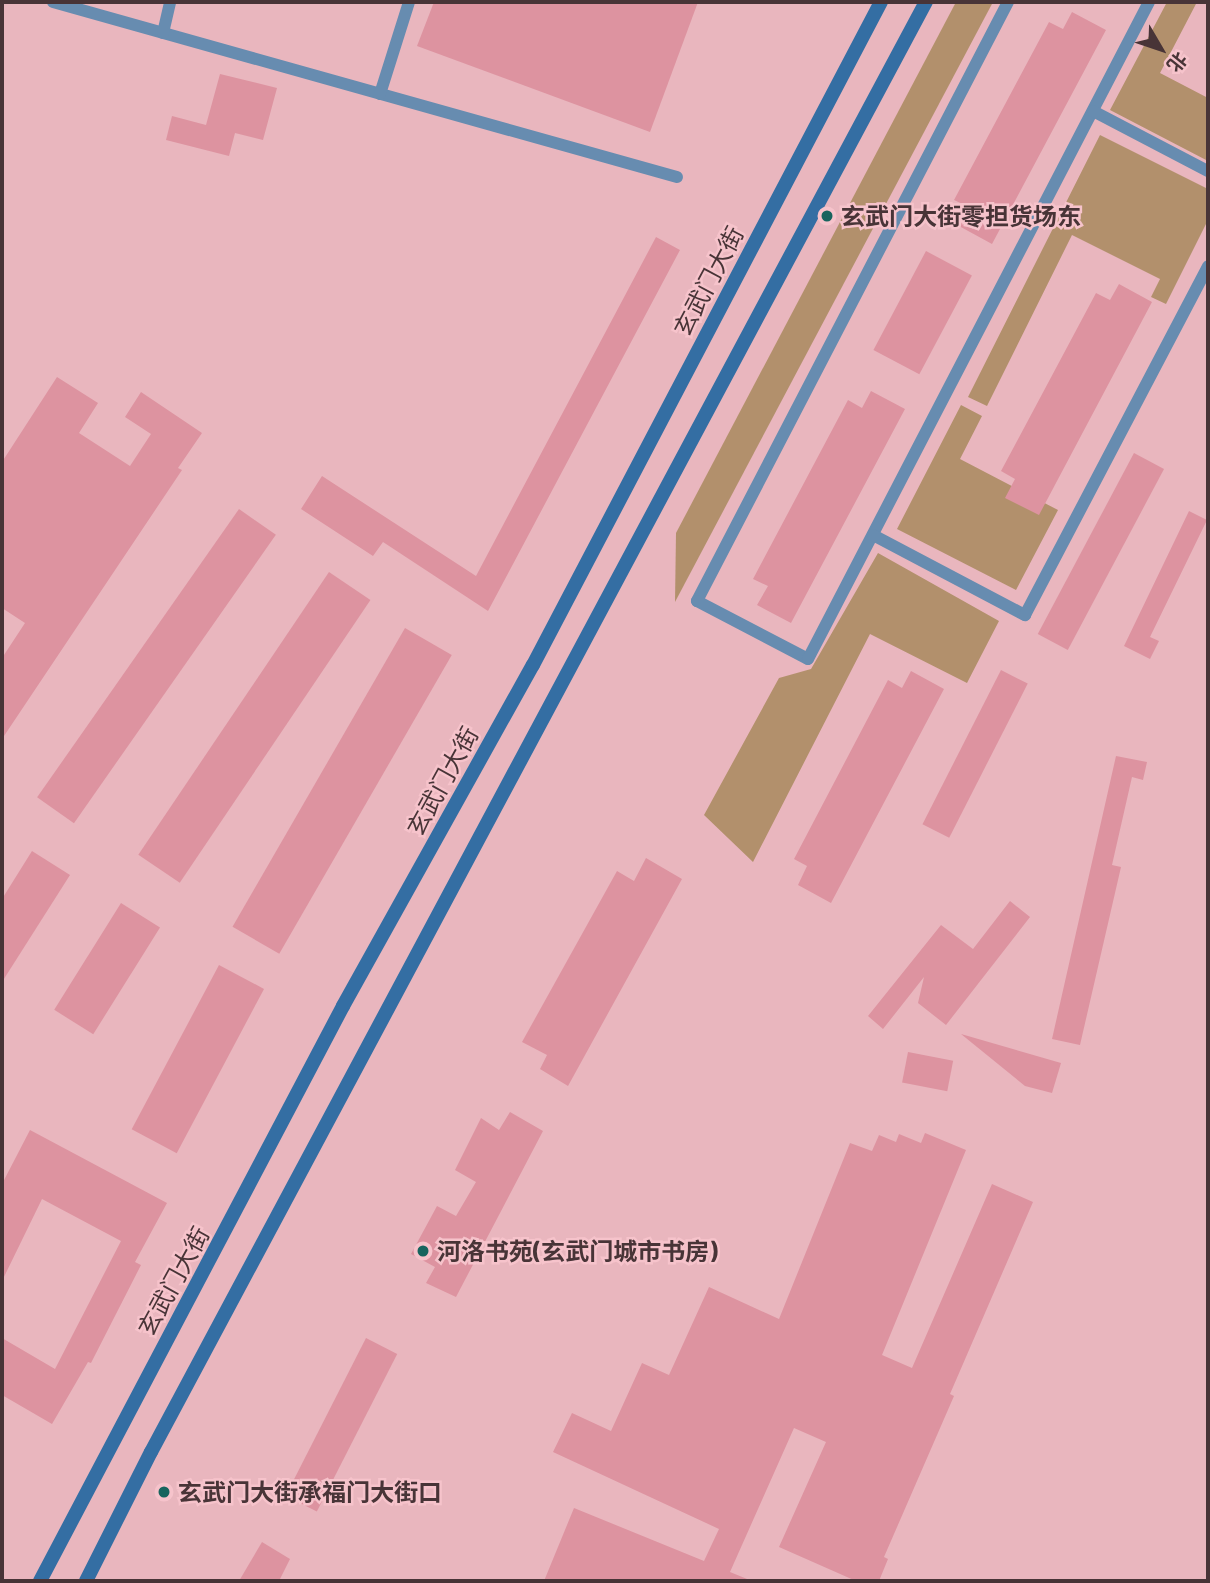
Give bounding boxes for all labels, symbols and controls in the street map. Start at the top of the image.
north arrow [1126,14,1196,84]
text: 北 [1163,48,1193,77]
place label: 玄武门大街零担货场东 [841,202,1081,230]
marker: 玄武门大街零担货场东 [819,208,835,224]
street label: 玄武门大街 [667,221,749,341]
street label: 玄武门大街 [400,722,484,840]
street label: 玄武门大街 [131,1222,215,1340]
place label: 河洛书苑(玄武门城市书房) [437,1237,718,1265]
marker: 河洛书苑(玄武门城市书房) [415,1243,431,1259]
place label: 玄武门大街承福门大街口 [178,1478,442,1506]
marker: 玄武门大街承福门大街口 [156,1484,172,1500]

